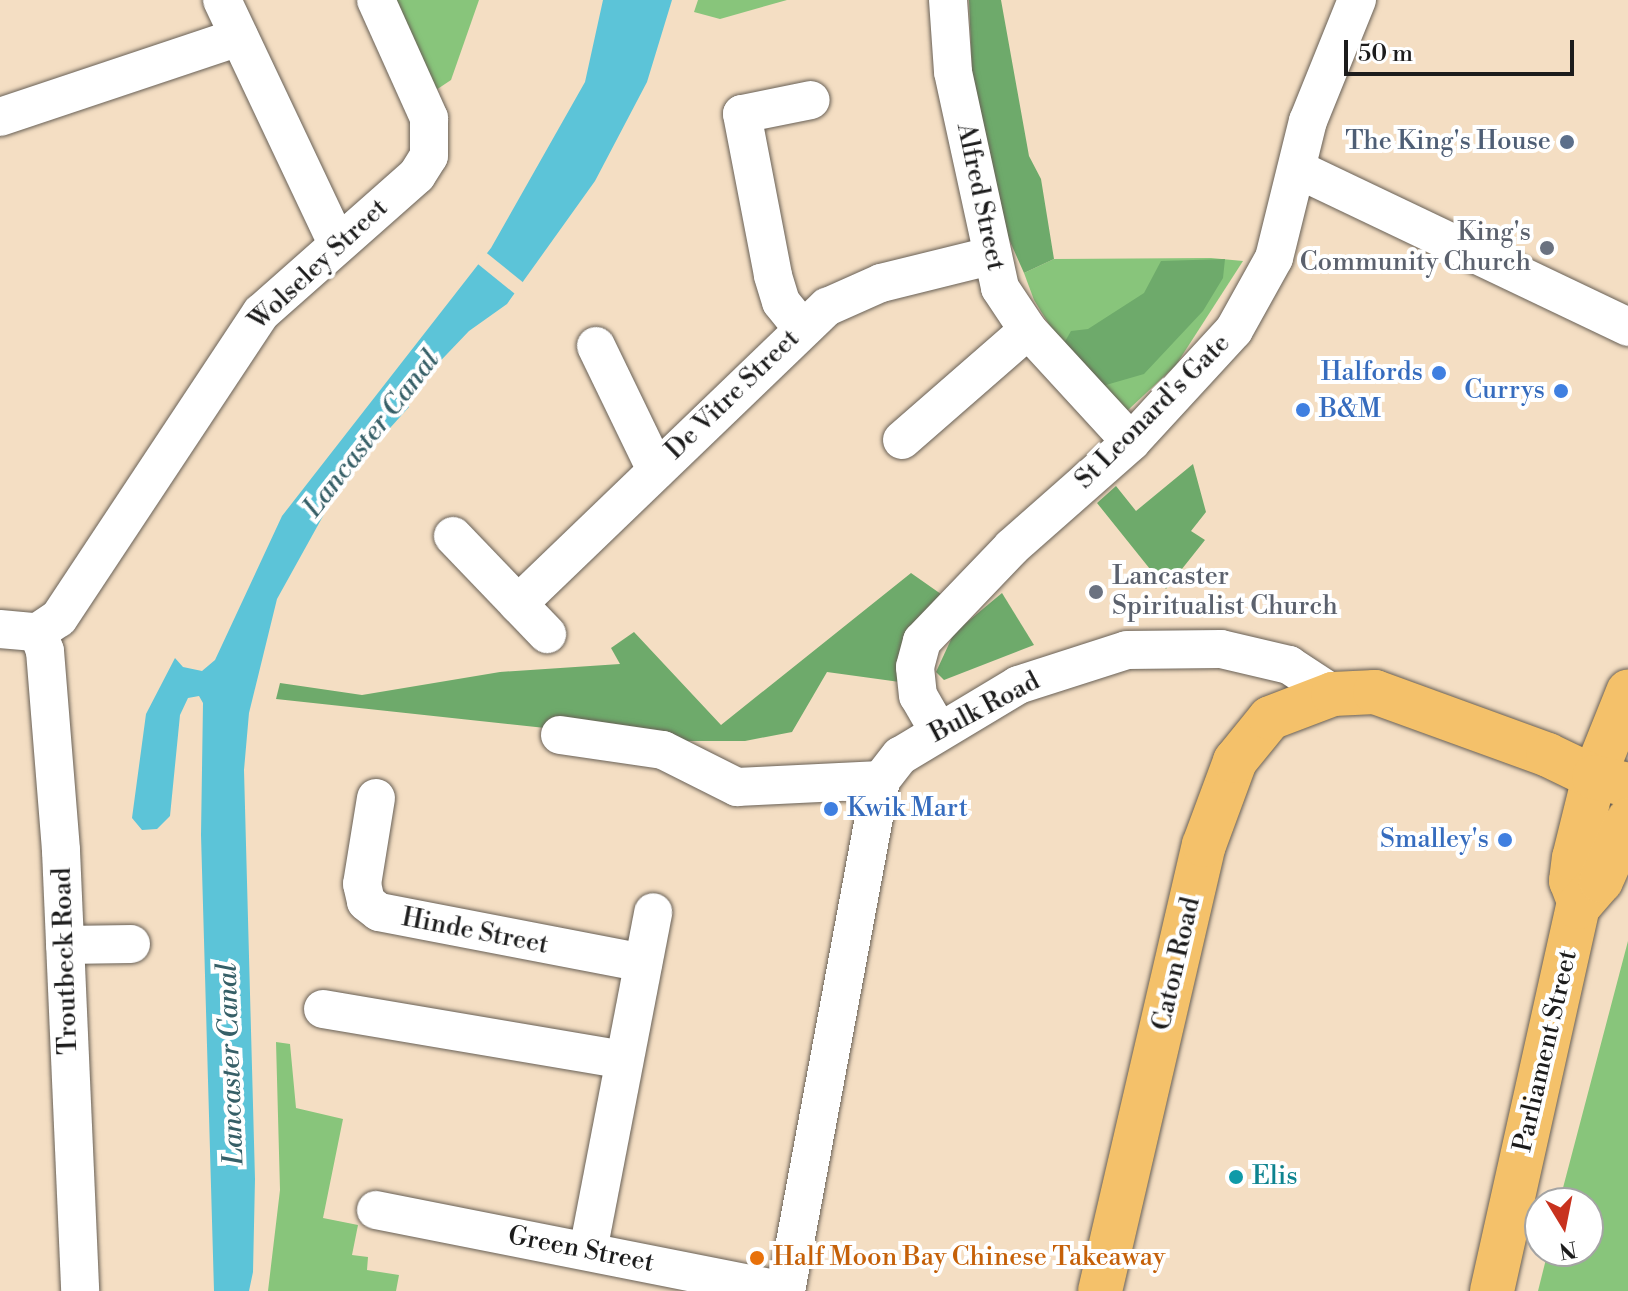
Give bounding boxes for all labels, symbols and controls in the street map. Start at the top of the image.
scale bar [1348,24,1578,74]
text: 50 m [1358,39,1413,69]
street label: Alfred Street [949,120,1011,274]
place label: The King's House [1345,126,1551,158]
marker: The King's House [1558,133,1576,151]
street label: Wolseley Street [243,193,395,337]
place label: King's Community Church [1300,217,1531,278]
marker: King's Community Church [1538,239,1556,257]
street label: De Vitre Street [660,324,806,466]
street label: St Leonard's Gate [1069,328,1237,496]
water label: Lancaster Canal [297,344,447,524]
place label: Halfords [1321,357,1423,389]
marker: Halfords [1430,364,1448,382]
place label: Currys [1464,375,1545,407]
marker: Currys [1552,382,1570,400]
place label: B&M [1319,394,1381,426]
marker: B&M [1294,401,1312,419]
place label: Lancaster Spiritualist Church [1112,561,1338,622]
marker: Lancaster Spiritualist Church [1087,583,1105,601]
street label: Bulk Road [925,666,1045,750]
place label: Kwik Mart [847,793,968,825]
marker: Kwik Mart [822,800,840,818]
place label: Smalley's [1380,824,1489,856]
marker: Smalley's [1496,831,1514,849]
street label: Troutbeck Road [47,867,85,1055]
street label: Caton Road [1147,894,1207,1034]
street label: Hinde Street [399,902,551,962]
street label: Parliament Street [1508,947,1584,1155]
water label: Lancaster Canal [211,962,251,1166]
place label: Elis [1252,1161,1298,1193]
marker: Elis [1227,1168,1245,1186]
north arrow [1524,1187,1604,1267]
street label: Green Street [505,1221,657,1279]
text: N [1557,1234,1579,1264]
place label: Half Moon Bay Chinese Takeaway [773,1242,1165,1274]
marker: Half Moon Bay Chinese Takeaway [748,1249,766,1267]

